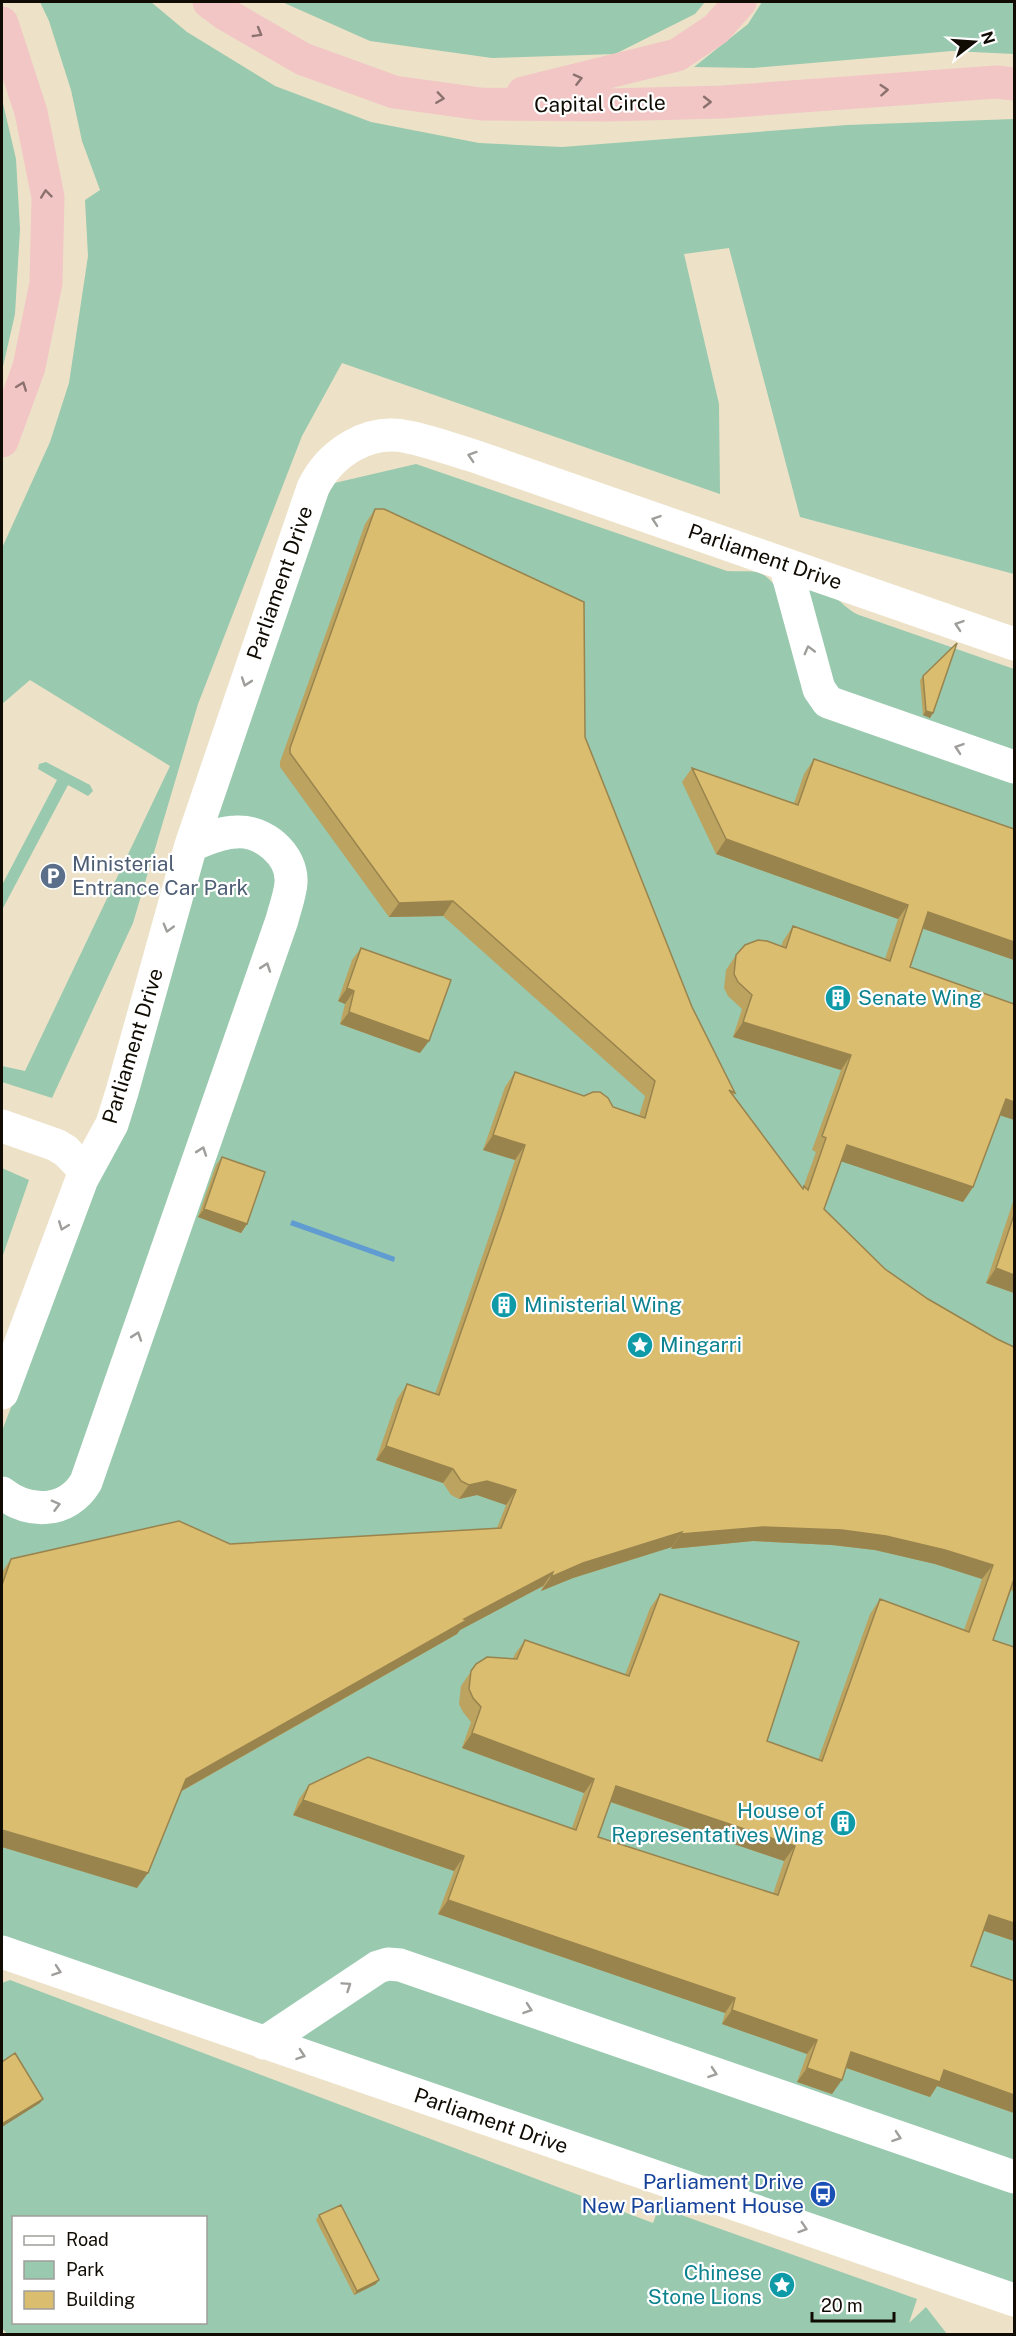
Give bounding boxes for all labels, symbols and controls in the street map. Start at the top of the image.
north arrow [944,12,1004,72]
one-way arrow [252,26,262,37]
text: N [977,29,999,47]
one-way arrow [573,74,583,87]
one-way arrow [880,84,889,97]
street label: Capital Circle [534,90,666,117]
one-way arrow [435,92,444,104]
one-way arrow [703,96,712,108]
one-way arrow [40,190,53,199]
one-way arrow [15,382,27,393]
one-way arrow [467,451,478,463]
street label: Parliament Drive [241,503,318,663]
one-way arrow [651,514,662,527]
street label: Parliament Drive [685,518,845,595]
one-way arrow [954,620,965,632]
one-way arrow [803,646,816,656]
one-way arrow [241,676,254,687]
one-way arrow [954,743,965,756]
place label: Ministerial Entrance Car Park [72,851,249,900]
parking icon: Ministerial Entrance Car Park [38,861,68,891]
one-way arrow [163,922,175,933]
one-way arrow [258,962,271,973]
street label: Parliament Drive [97,965,168,1127]
building icon: Senate Wing [823,983,853,1013]
place label: Senate Wing [858,985,982,1010]
one-way arrow [194,1147,207,1157]
one-way arrow [58,1220,71,1231]
building icon: Ministerial Wing [489,1290,519,1320]
place label: Ministerial Wing [524,1292,682,1317]
place icon: Mingarri [625,1330,655,1360]
one-way arrow [130,1331,143,1341]
place label: Mingarri [660,1332,742,1357]
one-way arrow [50,1500,61,1512]
place label: House of Representatives Wing [611,1798,824,1847]
building icon: House of Representatives Wing [828,1808,858,1838]
one-way arrow [51,1963,62,1976]
one-way arrow [340,1982,351,1993]
one-way arrow [522,2002,533,2015]
one-way arrow [295,2048,305,2061]
one-way arrow [707,2065,717,2078]
street label: Parliament Drive [411,2082,571,2159]
one-way arrow [891,2129,902,2142]
place label: Parliament Drive New Parliament House [582,2169,804,2218]
bus stop icon: Parliament Drive New Parliament House [808,2179,838,2209]
legend [12,2216,207,2324]
one-way arrow [797,2221,808,2234]
text: Road [66,2229,109,2250]
text: Park [66,2259,104,2280]
place label: Chinese Stone Lions [648,2260,762,2309]
place icon: Chinese Stone Lions [767,2270,797,2300]
scale bar [812,2285,894,2323]
text: Building [66,2289,135,2310]
text: 20 m [821,2295,863,2316]

